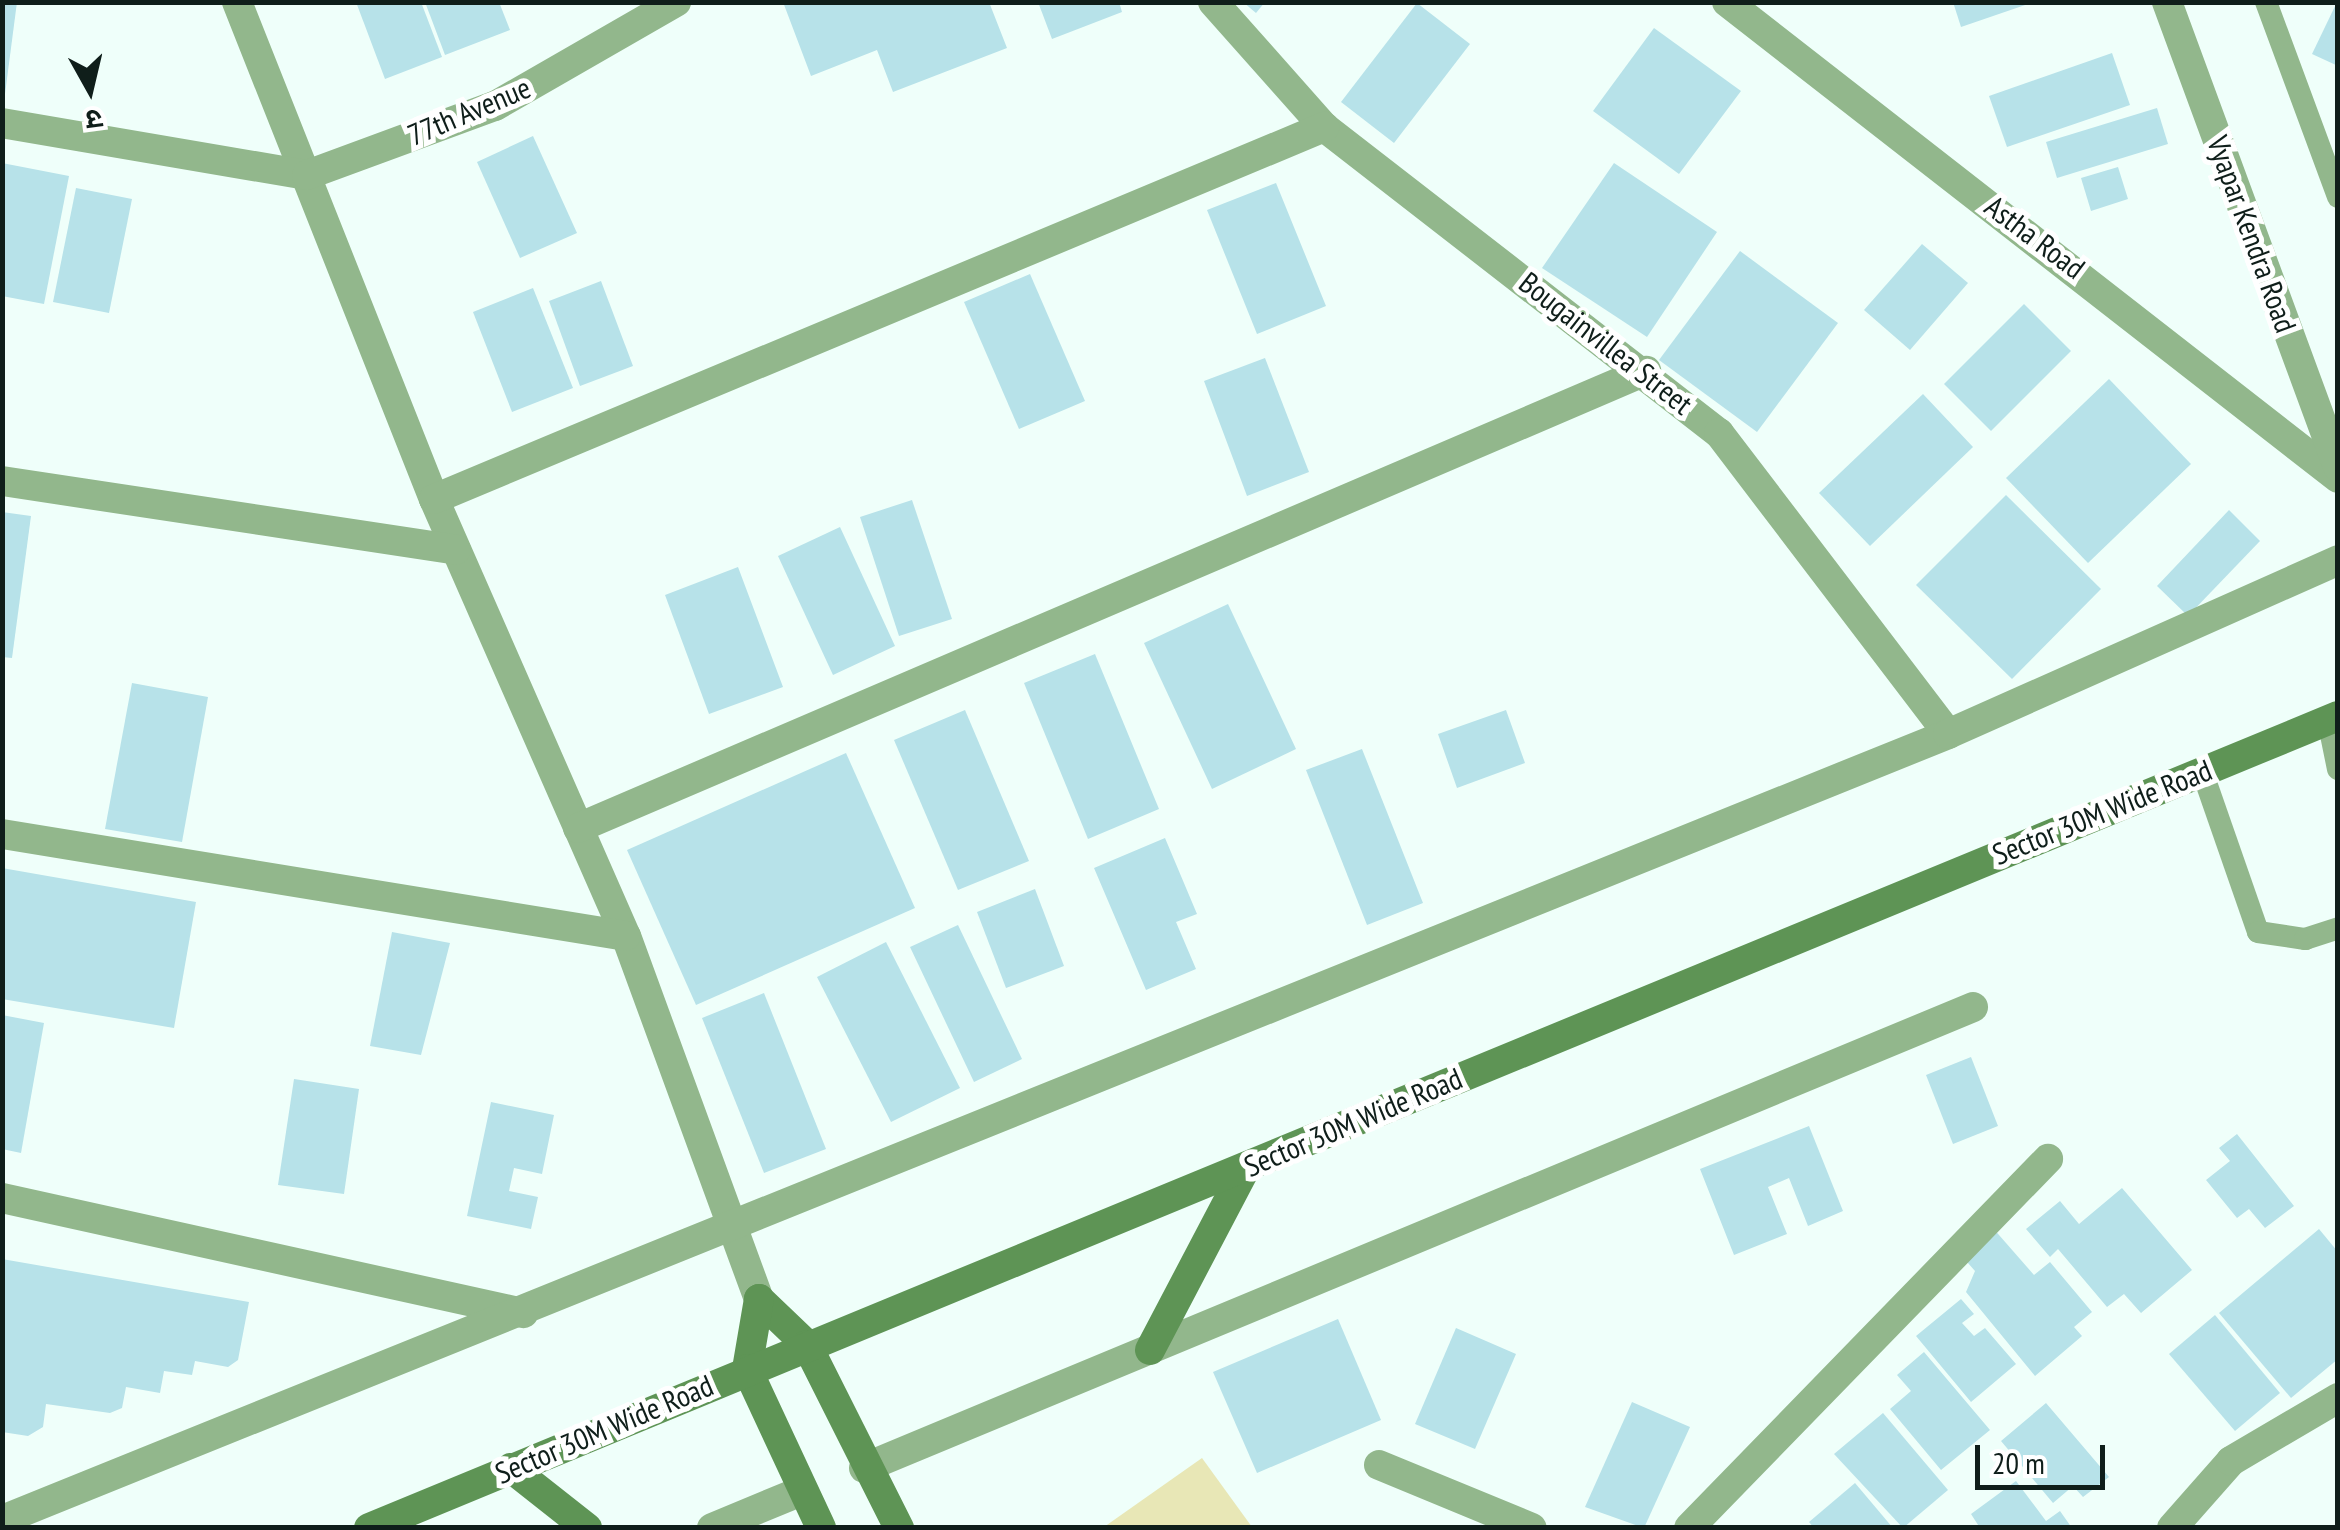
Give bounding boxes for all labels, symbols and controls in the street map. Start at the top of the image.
north arrow [40,40,140,140]
street label: 77th Avenue [402,69,536,153]
text: उ [84,101,105,140]
street label: Vyapar Kendra Road [2200,131,2304,337]
street label: Astha Road [1978,188,2092,286]
street label: Bougainvillea Street [1512,264,1700,422]
street label: Sector 30M Wide Road [1987,752,2217,872]
street label: Sector 30M Wide Road [1239,1060,1467,1184]
street label: Sector 30M Wide Road [490,1367,718,1491]
scale bar [1980,1425,2110,1487]
text: 20 m [1992,1443,2045,1482]

